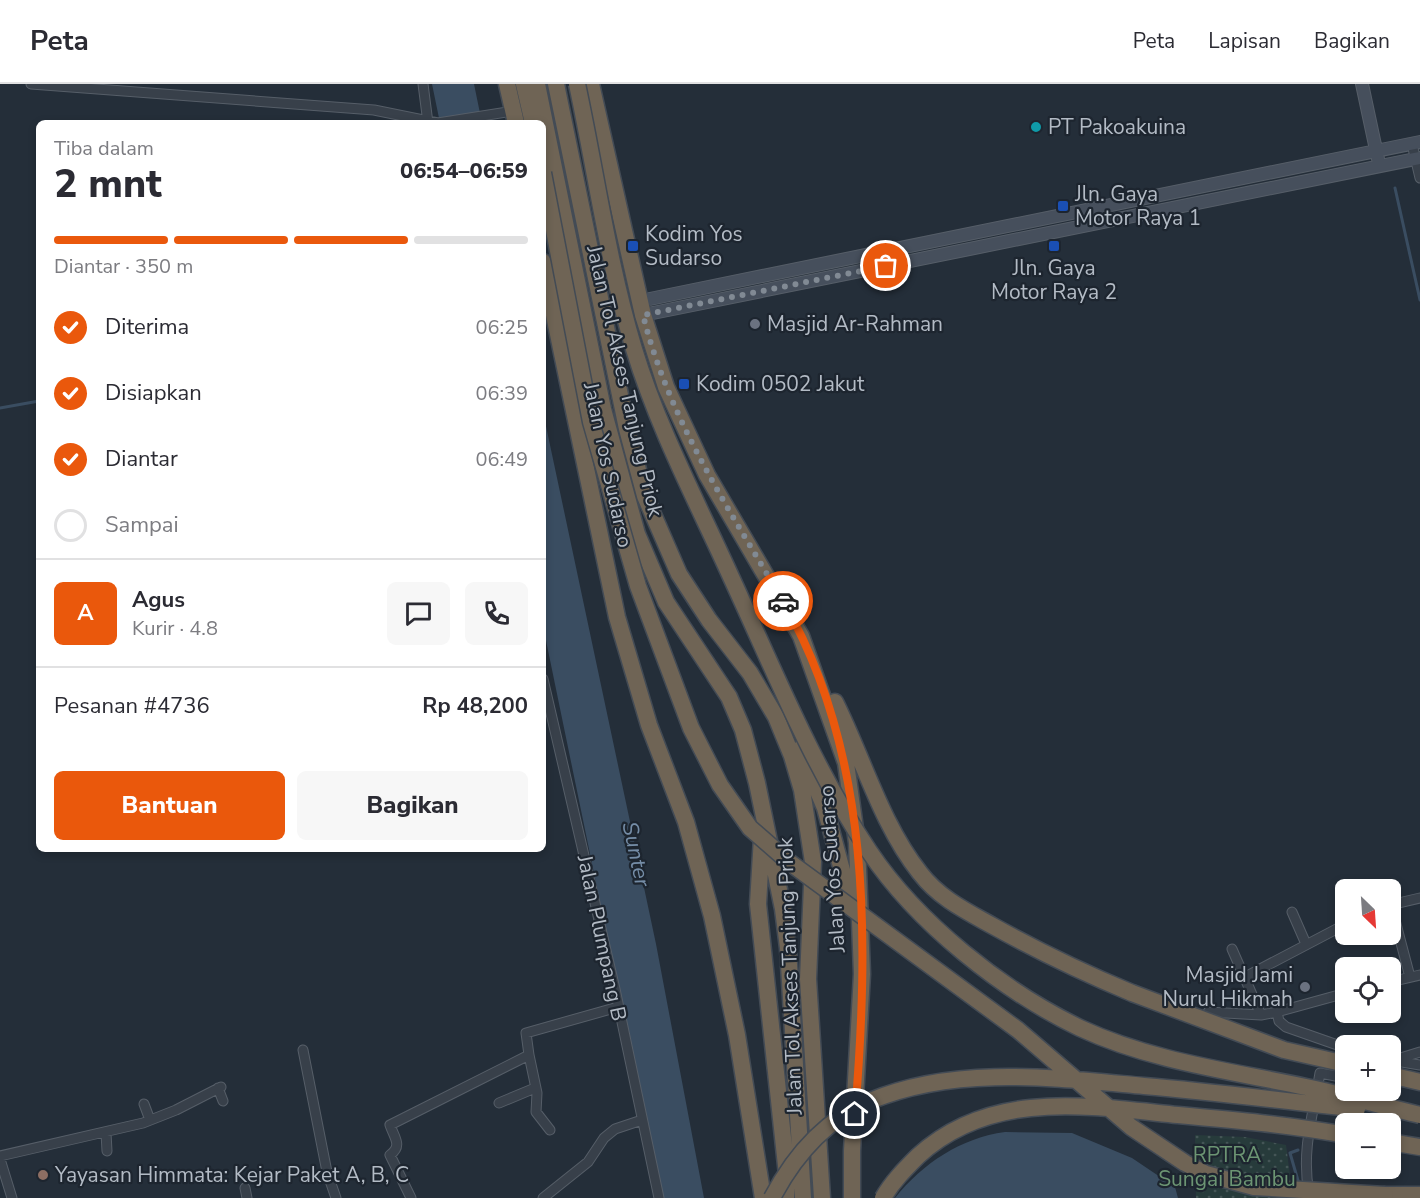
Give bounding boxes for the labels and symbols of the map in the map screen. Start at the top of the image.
place label: PT Pakoakuina [1048,113,1186,141]
marker: PT Pakoakuina [1029,120,1043,134]
place label: Jln. Gaya Motor Raya 1 [1074,180,1201,232]
marker: Jln. Gaya Motor Raya 1 [1056,199,1070,213]
place label: Kodim Yos Sudarso [645,220,743,272]
marker: Kodim Yos Sudarso [626,239,640,253]
marker: Jln. Gaya Motor Raya 2 [1047,239,1061,253]
pin [860,240,911,291]
street label: Jalan Tol Akses Tanjung Priok [580,242,670,520]
place label: Jln. Gaya Motor Raya 2 [991,254,1117,306]
place label: Masjid Ar-Rahman [767,310,943,338]
marker: Masjid Ar-Rahman [748,317,762,331]
place label: Kodim 0502 Jakut [696,370,865,398]
marker: Kodim 0502 Jakut [677,377,691,391]
street label: Jalan Yos Sudarso [577,379,639,550]
courier [753,571,813,631]
street label: Jalan Yos Sudarso [812,784,852,955]
water label: Sunter [615,819,658,890]
street label: Jalan Tol Akses Tanjung Priok [771,836,809,1116]
street label: Jalan Plumpang B [571,851,633,1024]
north arrow [1335,879,1401,945]
place label: Masjid Jami Nurul Hikmah [1162,961,1293,1013]
marker: Masjid Jami Nurul Hikmah [1298,980,1312,994]
pin [829,1088,880,1139]
park label: RPTRA Sungai Bambu [1158,1141,1296,1193]
place label: Yayasan Himmata: Kejar Paket A, B, C [54,1161,409,1189]
marker: Yayasan Himmata: Kejar Paket A, B, C [36,1168,50,1182]

